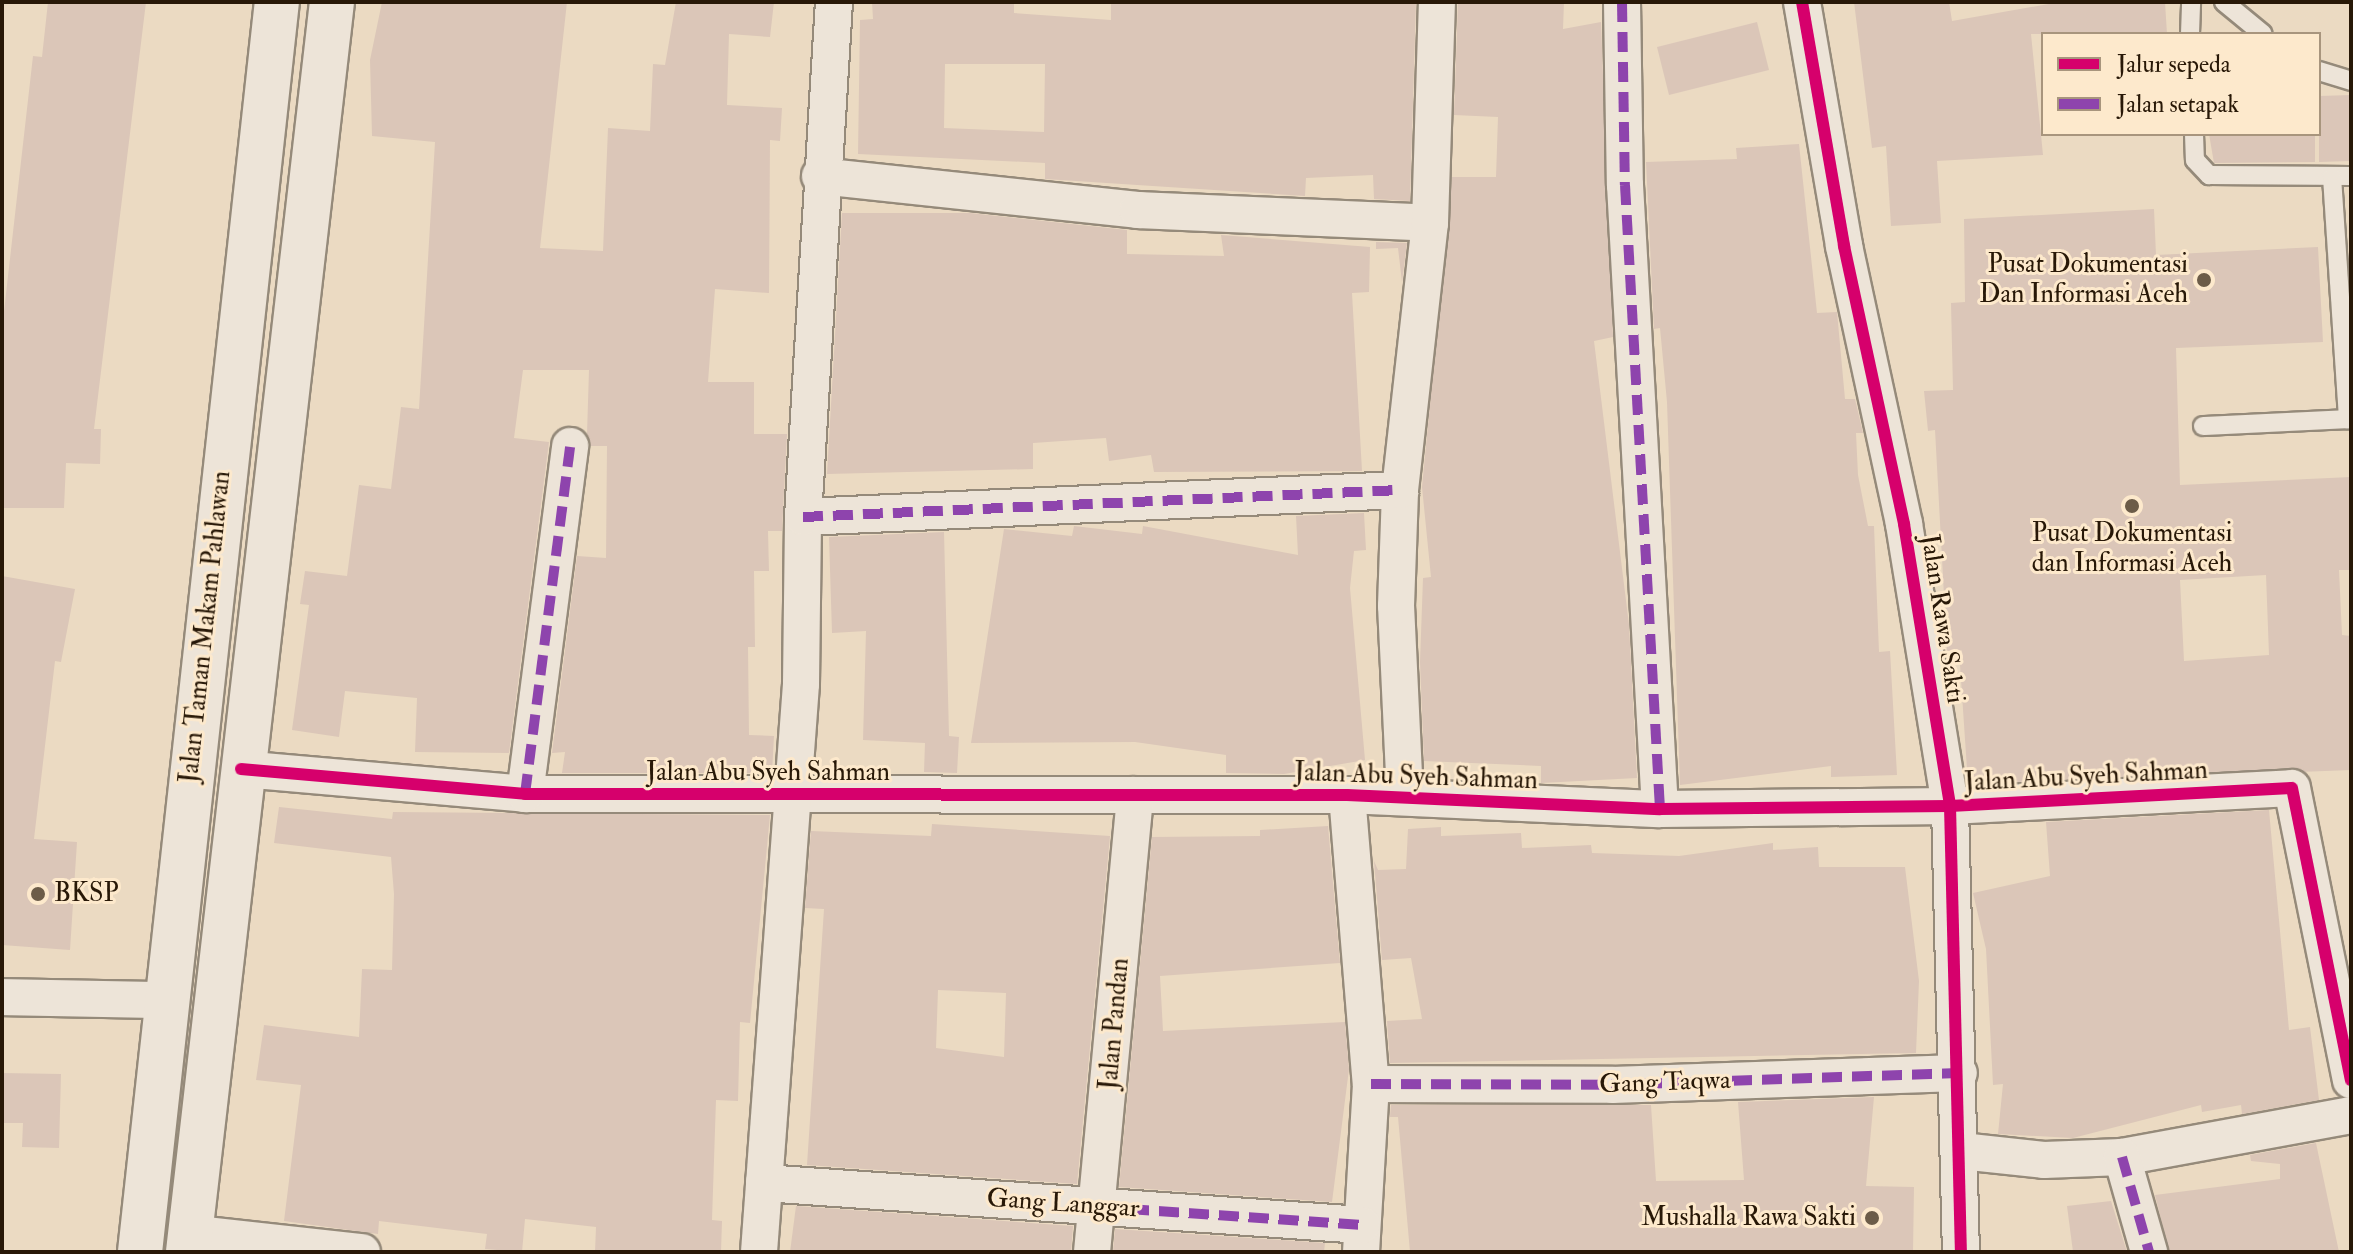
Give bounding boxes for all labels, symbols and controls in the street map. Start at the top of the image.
legend [2041,32,2321,136]
text: Jalur sepeda [2117,49,2231,80]
text: Jalan setapak [2117,89,2239,120]
place label: Pusat Dokumentasi Dan Informasi Aceh [1979,249,2188,310]
marker: Pusat Dokumentasi Dan Informasi Aceh [2195,271,2213,289]
street label: Jalan Taman Makam Pahlawan [174,469,238,785]
marker: Pusat Dokumentasi dan Informasi Aceh [2123,497,2141,515]
place label: Pusat Dokumentasi dan Informasi Aceh [2032,518,2232,580]
street label: Jalan Rawa Sakti [1913,532,1971,706]
street label: Jalan Abu Syeh Sahman [1964,755,2208,799]
street label: Jalan Abu Syeh Sahman [646,757,890,789]
street label: Jalan Abu Syeh Sahman [1294,757,1538,797]
place label: BKSP [54,878,119,910]
marker: BKSP [29,885,47,903]
street label: Jalan Pandan [1094,957,1136,1091]
street label: Gang Taqwa [1599,1065,1731,1101]
street label: Gang Langgar [986,1183,1140,1225]
place label: Mushalla Rawa Sakti [1641,1202,1856,1234]
marker: Mushalla Rawa Sakti [1863,1209,1881,1227]

